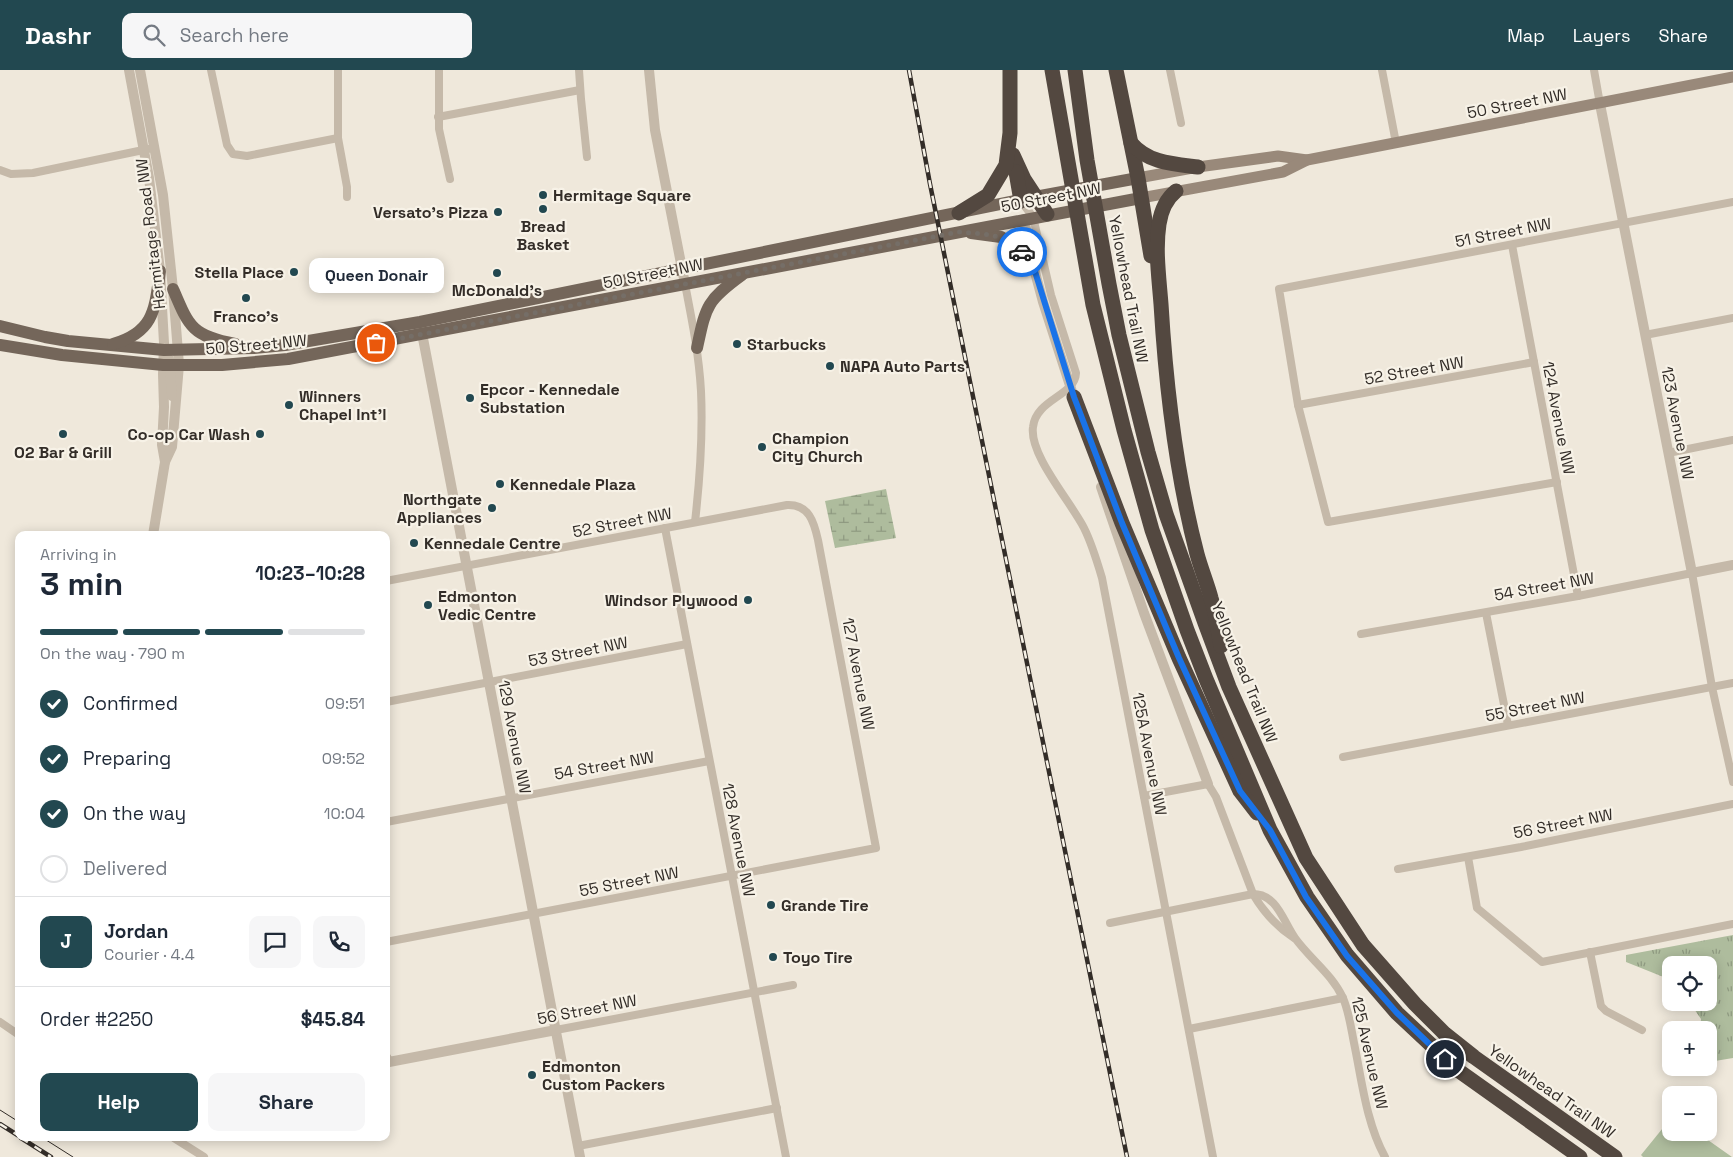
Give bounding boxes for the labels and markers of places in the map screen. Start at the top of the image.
place label: Hermitage Square [553,185,691,206]
marker: Hermitage Square [537,189,549,201]
place label: Versato's Pizza [373,202,488,223]
marker: Bread Basket [537,203,549,215]
marker: Versato's Pizza [492,206,504,218]
place label: Bread Basket [516,216,570,255]
callout: Queen Donair [308,258,444,293]
place label: Stella Place [195,262,284,283]
marker: Stella Place [288,266,300,278]
marker: McDonald's [491,267,503,279]
place label: McDonald's [452,280,542,301]
marker: Franco's [240,292,252,304]
place label: Franco's [213,306,279,327]
pin [355,322,397,364]
place label: Starbucks [747,334,826,355]
marker: Starbucks [731,338,743,350]
place label: NAPA Auto Parts [840,356,965,377]
marker: NAPA Auto Parts [824,360,836,372]
place label: Epcor - Kennedale Substation [480,379,620,418]
place label: Winners Chapel Int'l [299,386,386,425]
marker: Epcor - Kennedale Substation [464,392,476,404]
marker: Winners Chapel Int'l [283,399,295,411]
place label: Co-op Car Wash [127,424,250,445]
marker: O2 Bar & Grill [57,428,69,440]
marker: Co-op Car Wash [254,428,266,440]
place label: Champion City Church [772,428,863,467]
marker: Champion City Church [756,441,768,453]
place label: O2 Bar & Grill [14,442,112,463]
place label: Kennedale Plaza [510,474,636,495]
marker: Kennedale Plaza [494,478,506,490]
place label: Northgate Appliances [397,489,482,528]
marker: Northgate Appliances [486,502,498,514]
place label: Kennedale Centre [424,533,561,554]
marker: Kennedale Centre [408,537,420,549]
place label: Edmonton Vedic Centre [438,586,536,625]
place label: Windsor Plywood [605,590,738,611]
marker: Windsor Plywood [742,594,754,606]
marker: Edmonton Vedic Centre [422,599,434,611]
place label: Grande Tire [781,895,869,916]
marker: Grande Tire [765,899,777,911]
place label: Toyo Tire [783,947,853,968]
marker: Toyo Tire [767,951,779,963]
pin [1424,1038,1466,1080]
place label: Edmonton Custom Packers [542,1056,665,1095]
marker: Edmonton Custom Packers [526,1069,538,1081]

